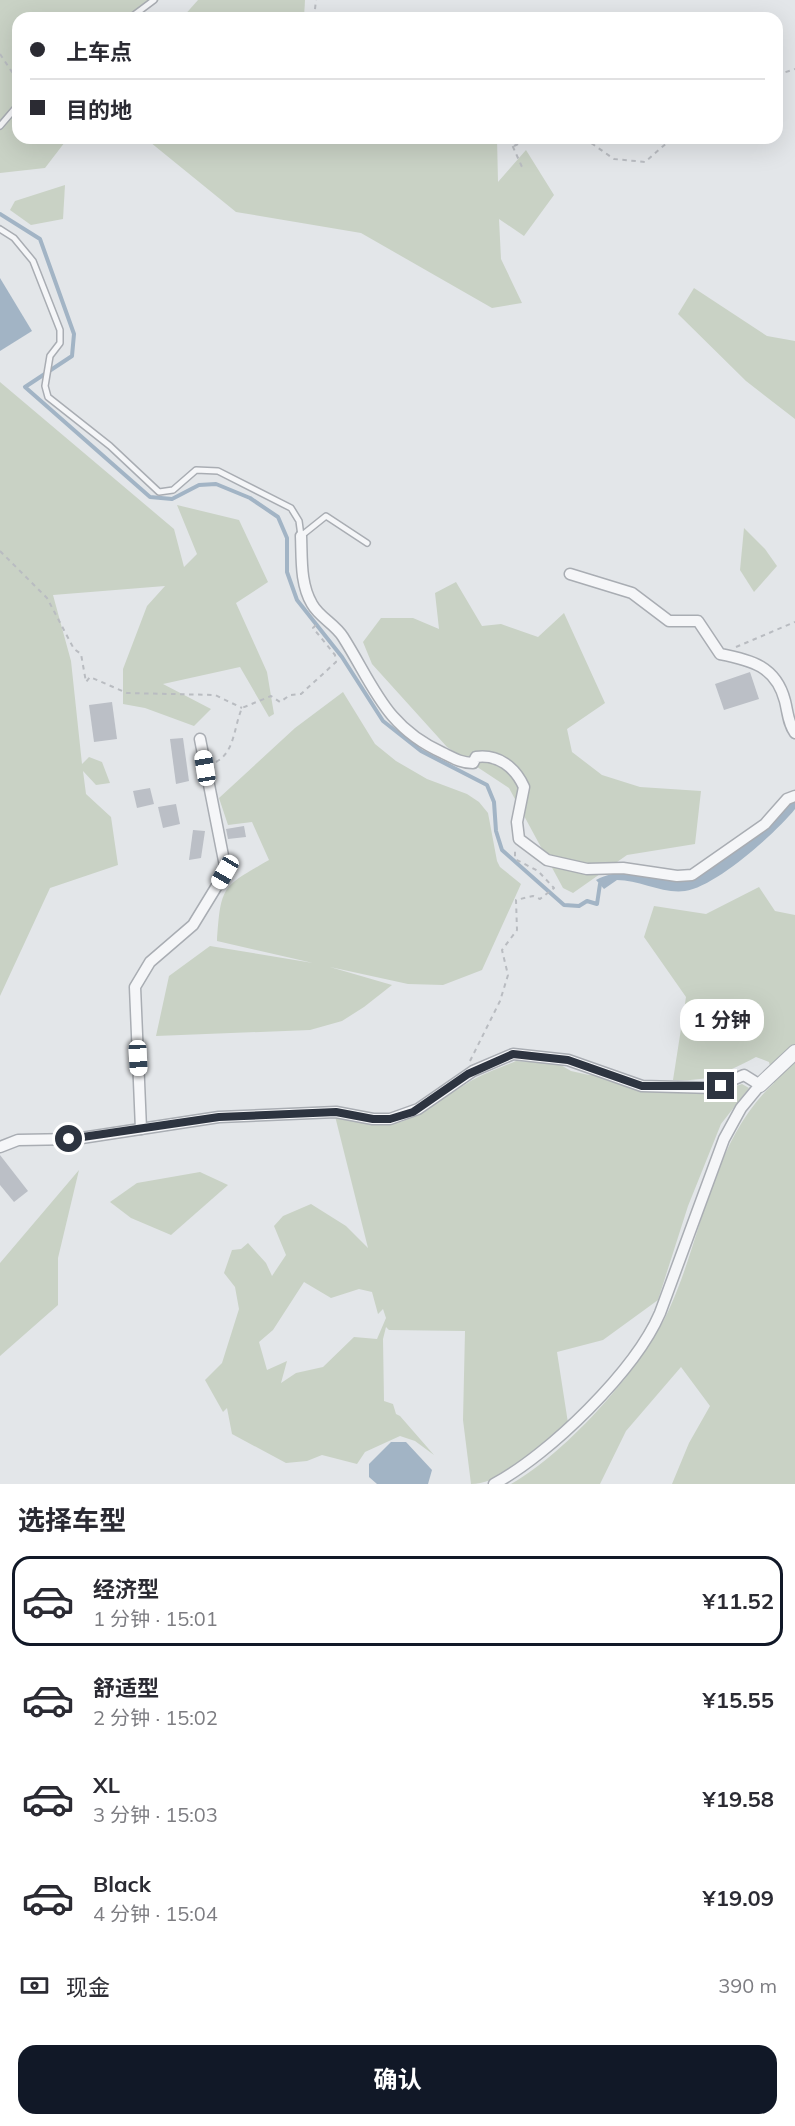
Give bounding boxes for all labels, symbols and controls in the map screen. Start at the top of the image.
text: 上车点 [66,38,132,66]
text: 目的地 [66,96,132,124]
car [193,749,217,787]
car [208,852,242,892]
callout: 1 分钟 [679,999,763,1041]
text: 1 分钟 [693,1007,751,1032]
car [128,1040,148,1076]
route end [707,1072,734,1099]
route start [55,1125,82,1152]
text: 选择车型 [18,1503,126,1537]
icon: car [21,1574,75,1628]
text: 经济型 [93,1575,159,1603]
text: ¥11.52 [703,1587,774,1615]
text: 1 分钟 · 15:01 [93,1606,218,1631]
icon: car [21,1673,75,1727]
text: 舒适型 [93,1674,159,1702]
text: ¥15.55 [703,1686,774,1714]
text: 2 分钟 · 15:02 [93,1705,218,1730]
text: XL [93,1771,120,1799]
icon: car [21,1772,75,1826]
text: ¥19.58 [703,1785,774,1813]
text: 3 分钟 · 15:03 [93,1802,218,1827]
text: Black [93,1870,151,1898]
icon: car [21,1871,75,1925]
text: ¥19.09 [703,1884,774,1912]
text: 4 分钟 · 15:04 [93,1901,218,1926]
icon: cash [18,1969,51,2002]
text: 现金 [66,1973,110,2001]
text: 390 m [718,1973,777,1998]
button: 确认 [18,2045,777,2114]

